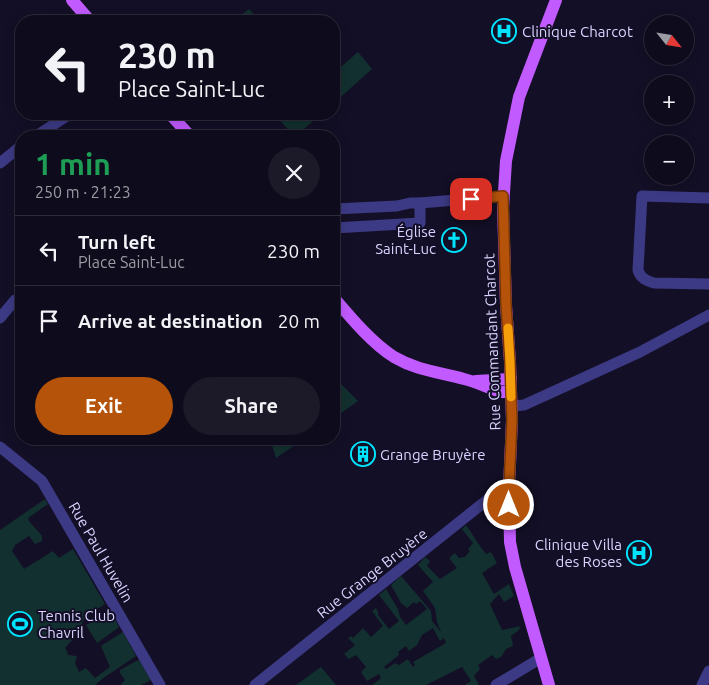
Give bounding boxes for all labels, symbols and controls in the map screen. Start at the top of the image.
north arrow [644,15,694,65]
map controls [644,15,694,185]
hospital icon: Clinique Charcot [491,18,517,44]
place label: Clinique Charcot [522,23,633,40]
icon: left [35,35,100,100]
text: 230 m [118,35,216,75]
button: + [644,75,694,125]
text: Place Saint-Luc [118,76,265,101]
button: − [644,135,694,185]
text: 1 min [35,147,111,181]
button: close [268,147,320,199]
pin [450,178,492,220]
text: 250 m · 21:23 [35,183,131,201]
icon: arrive [457,185,485,213]
place label: Église Saint-Luc [375,223,436,257]
church icon: Église Saint-Luc [441,227,467,253]
text: Turn left [78,231,156,253]
icon: left [35,237,63,265]
text: 230 m [267,240,320,262]
text: Place Saint-Luc [78,253,185,271]
street label: Rue Commandant Charcot [480,253,504,431]
icon: arrive [35,307,63,335]
text: Arrive at destination [78,310,263,332]
text: 20 m [278,310,320,332]
button: Exit [35,377,173,435]
button: Share [183,377,320,435]
building icon: Grange Bruyère [350,441,376,467]
place label: Grange Bruyère [380,446,485,463]
position arrow [482,478,534,530]
street label: Rue Paul Huvelin [65,499,137,605]
street label: Rue Grange Bruyère [314,525,430,621]
place label: Clinique Villa des Roses [535,536,622,570]
hospital icon: Clinique Villa des Roses [626,540,652,566]
place label: Tennis Club Chavril [38,607,115,641]
sports icon: Tennis Club Chavril [7,611,33,637]

